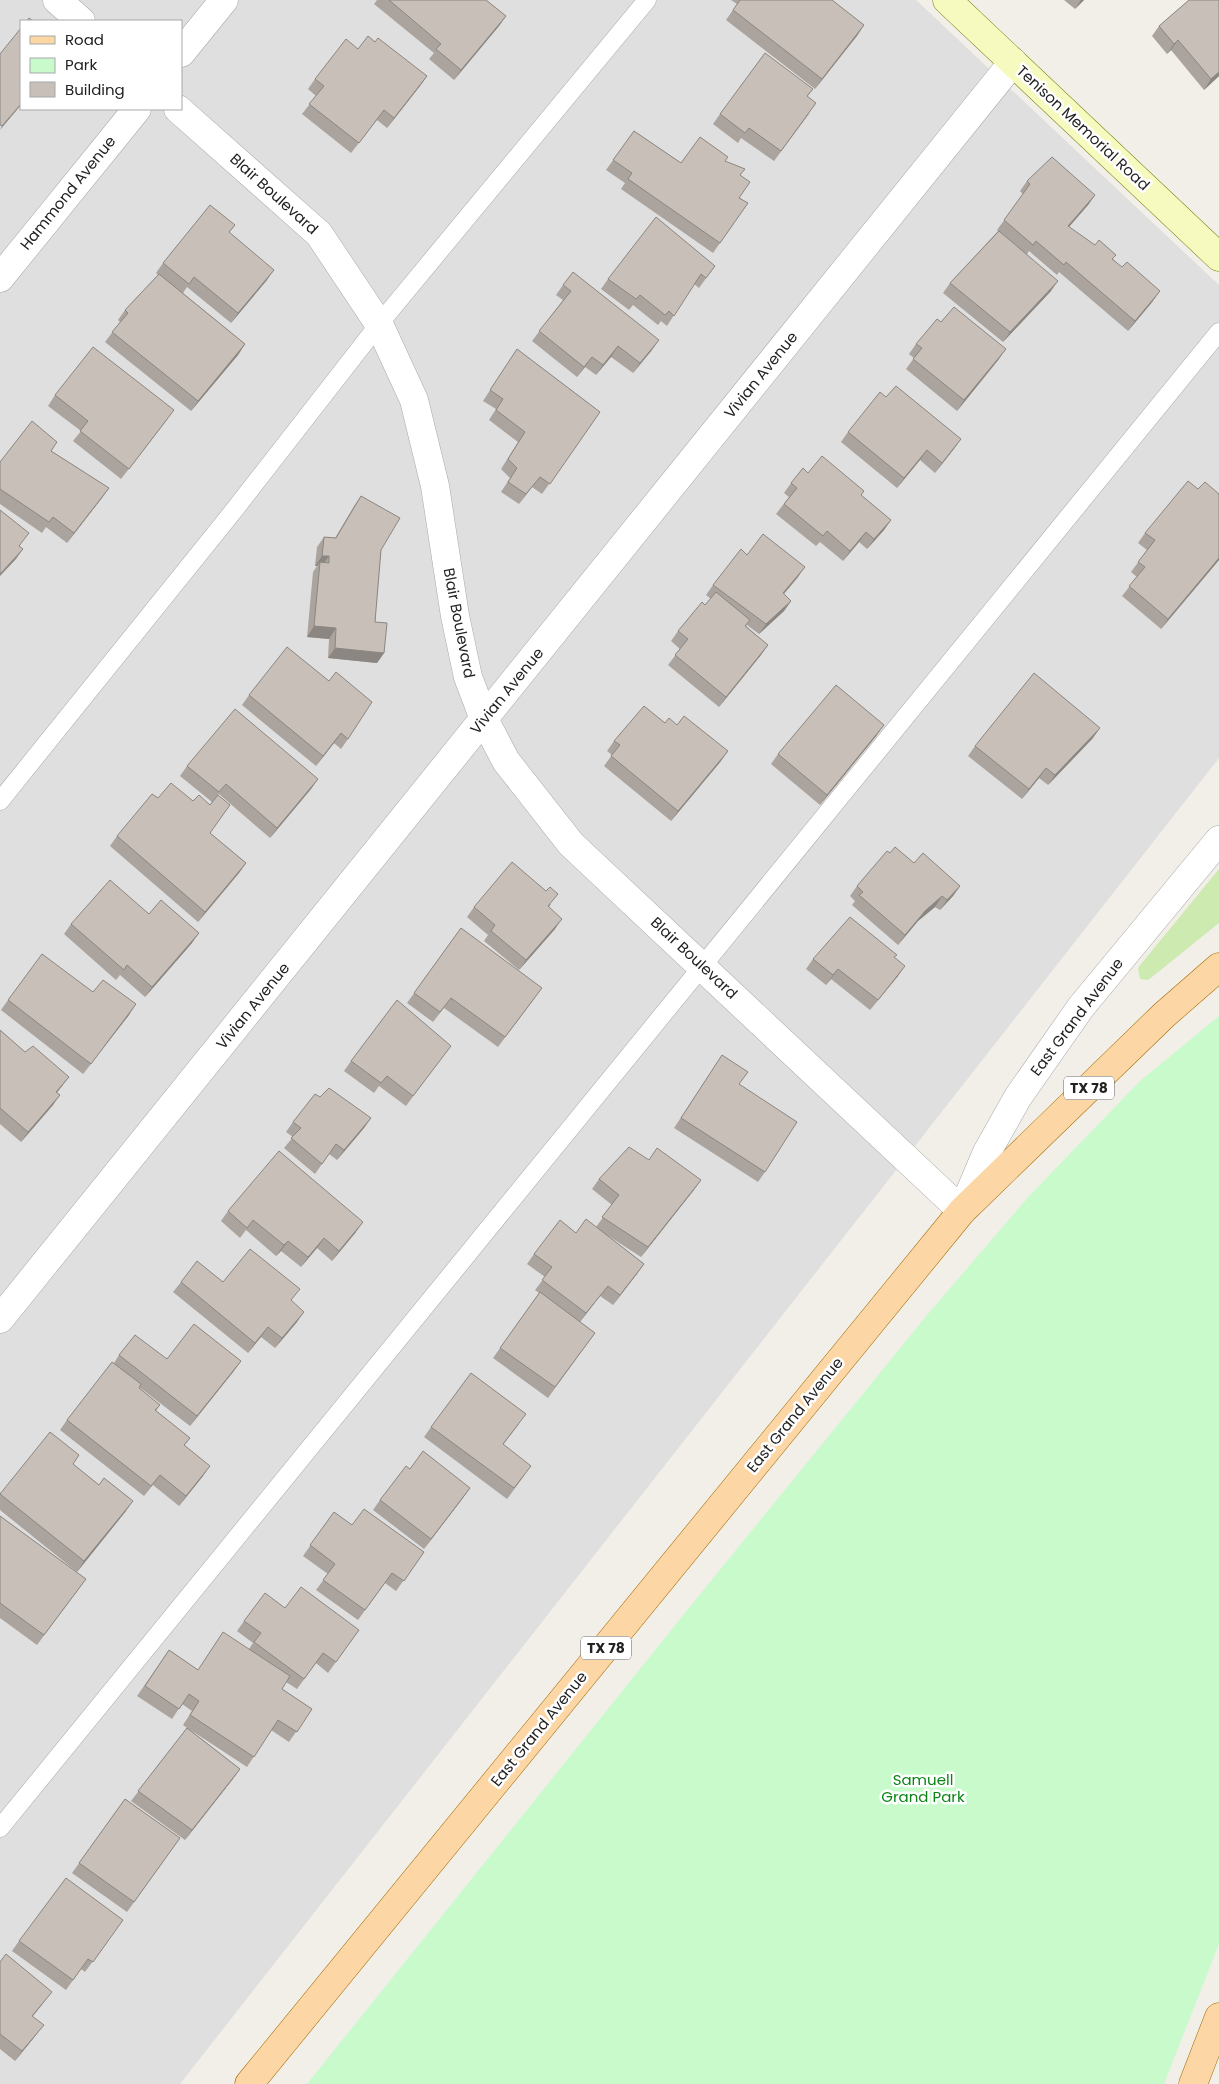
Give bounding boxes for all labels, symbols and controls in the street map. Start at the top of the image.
legend [20,20,182,110]
text: Road [65,29,104,50]
text: Park [65,54,97,75]
street label: Tenison Memorial Road [1012,60,1155,195]
text: Building [65,79,125,100]
street label: Hammond Avenue [15,131,120,254]
street label: Blair Boulevard [226,148,323,239]
street label: Vivian Avenue [719,327,802,422]
street label: Blair Boulevard [438,566,480,680]
street label: Vivian Avenue [465,643,548,738]
street label: Blair Boulevard [646,912,742,1004]
street label: East Grand Avenue [1025,953,1128,1080]
street label: Vivian Avenue [211,958,294,1053]
road number: TX 78 [1064,1076,1114,1100]
street label: East Grand Avenue [742,1353,848,1477]
road number: TX 78 [581,1636,631,1660]
street label: East Grand Avenue [486,1667,592,1791]
park label: Samuell Grand Park [881,1769,965,1807]

